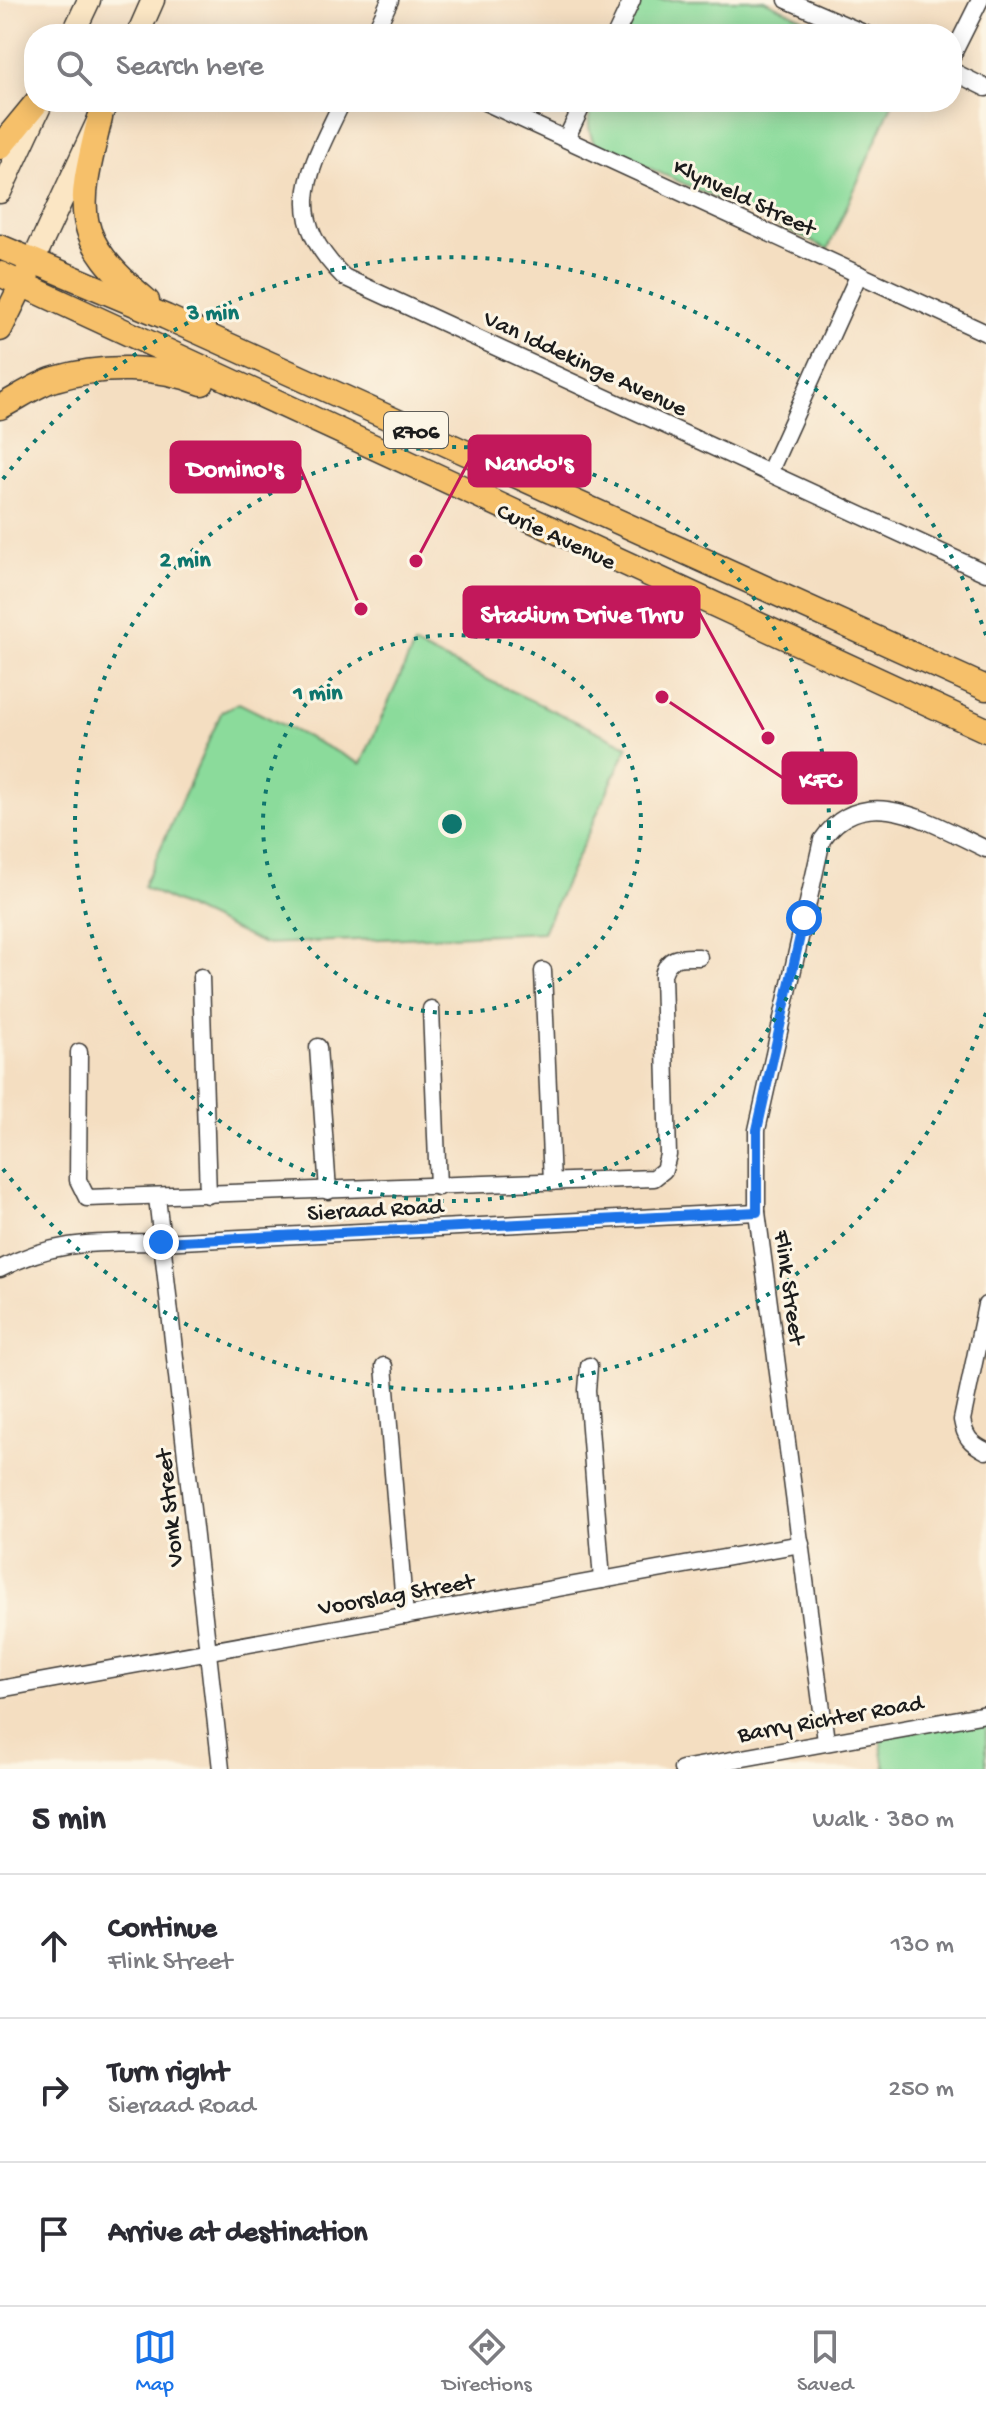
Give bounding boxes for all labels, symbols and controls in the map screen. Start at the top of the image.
search box [24,24,962,112]
icon: search [52,46,96,90]
text: Search here [116,51,264,86]
street label: Klynveld Street [668,154,821,246]
text: 3 min [186,300,239,329]
street label: Van Iddekinge Avenue [477,305,691,425]
road number: R706 [384,412,448,448]
callout: Nando's [469,436,590,486]
callout: Domino's [171,442,300,492]
text: Nando's [485,450,575,481]
text: Domino's [185,456,285,487]
street label: Curie Avenue [491,498,620,579]
text: 2 min [159,547,211,576]
callout: Stadium Drive Thru [464,587,699,637]
text: Stadium Drive Thru [481,602,684,633]
text: 1 min [292,680,343,709]
callout: KFC [783,753,856,803]
text: KFC [798,767,844,798]
centre of rings [438,810,466,838]
route start [786,900,822,936]
street label: Sieraad Road [307,1193,446,1230]
route end [143,1224,179,1260]
street label: Flink Street [765,1228,810,1348]
street label: Vonk Street [151,1445,192,1569]
street label: Voorslag Street [316,1568,479,1625]
street label: Barry Richter Road [735,1690,927,1751]
text: 5 min [32,1801,106,1841]
text: Walk · 380 m [813,1806,954,1837]
text: Continue [108,1913,217,1948]
icon: ahead [32,1924,76,1968]
text: 130 m [891,1931,954,1962]
text: Flink Street [108,1948,232,1979]
text: Turn right [108,2057,228,2092]
icon: right [32,2068,76,2112]
text: 250 m [888,2075,954,2106]
text: Sieraad Road [108,2092,255,2123]
icon: arrive [32,2212,76,2256]
text: Arrive at destination [108,2217,368,2252]
tab: Map [133,2325,177,2399]
tab: Directions [442,2325,532,2399]
tab: Saved [797,2325,853,2399]

